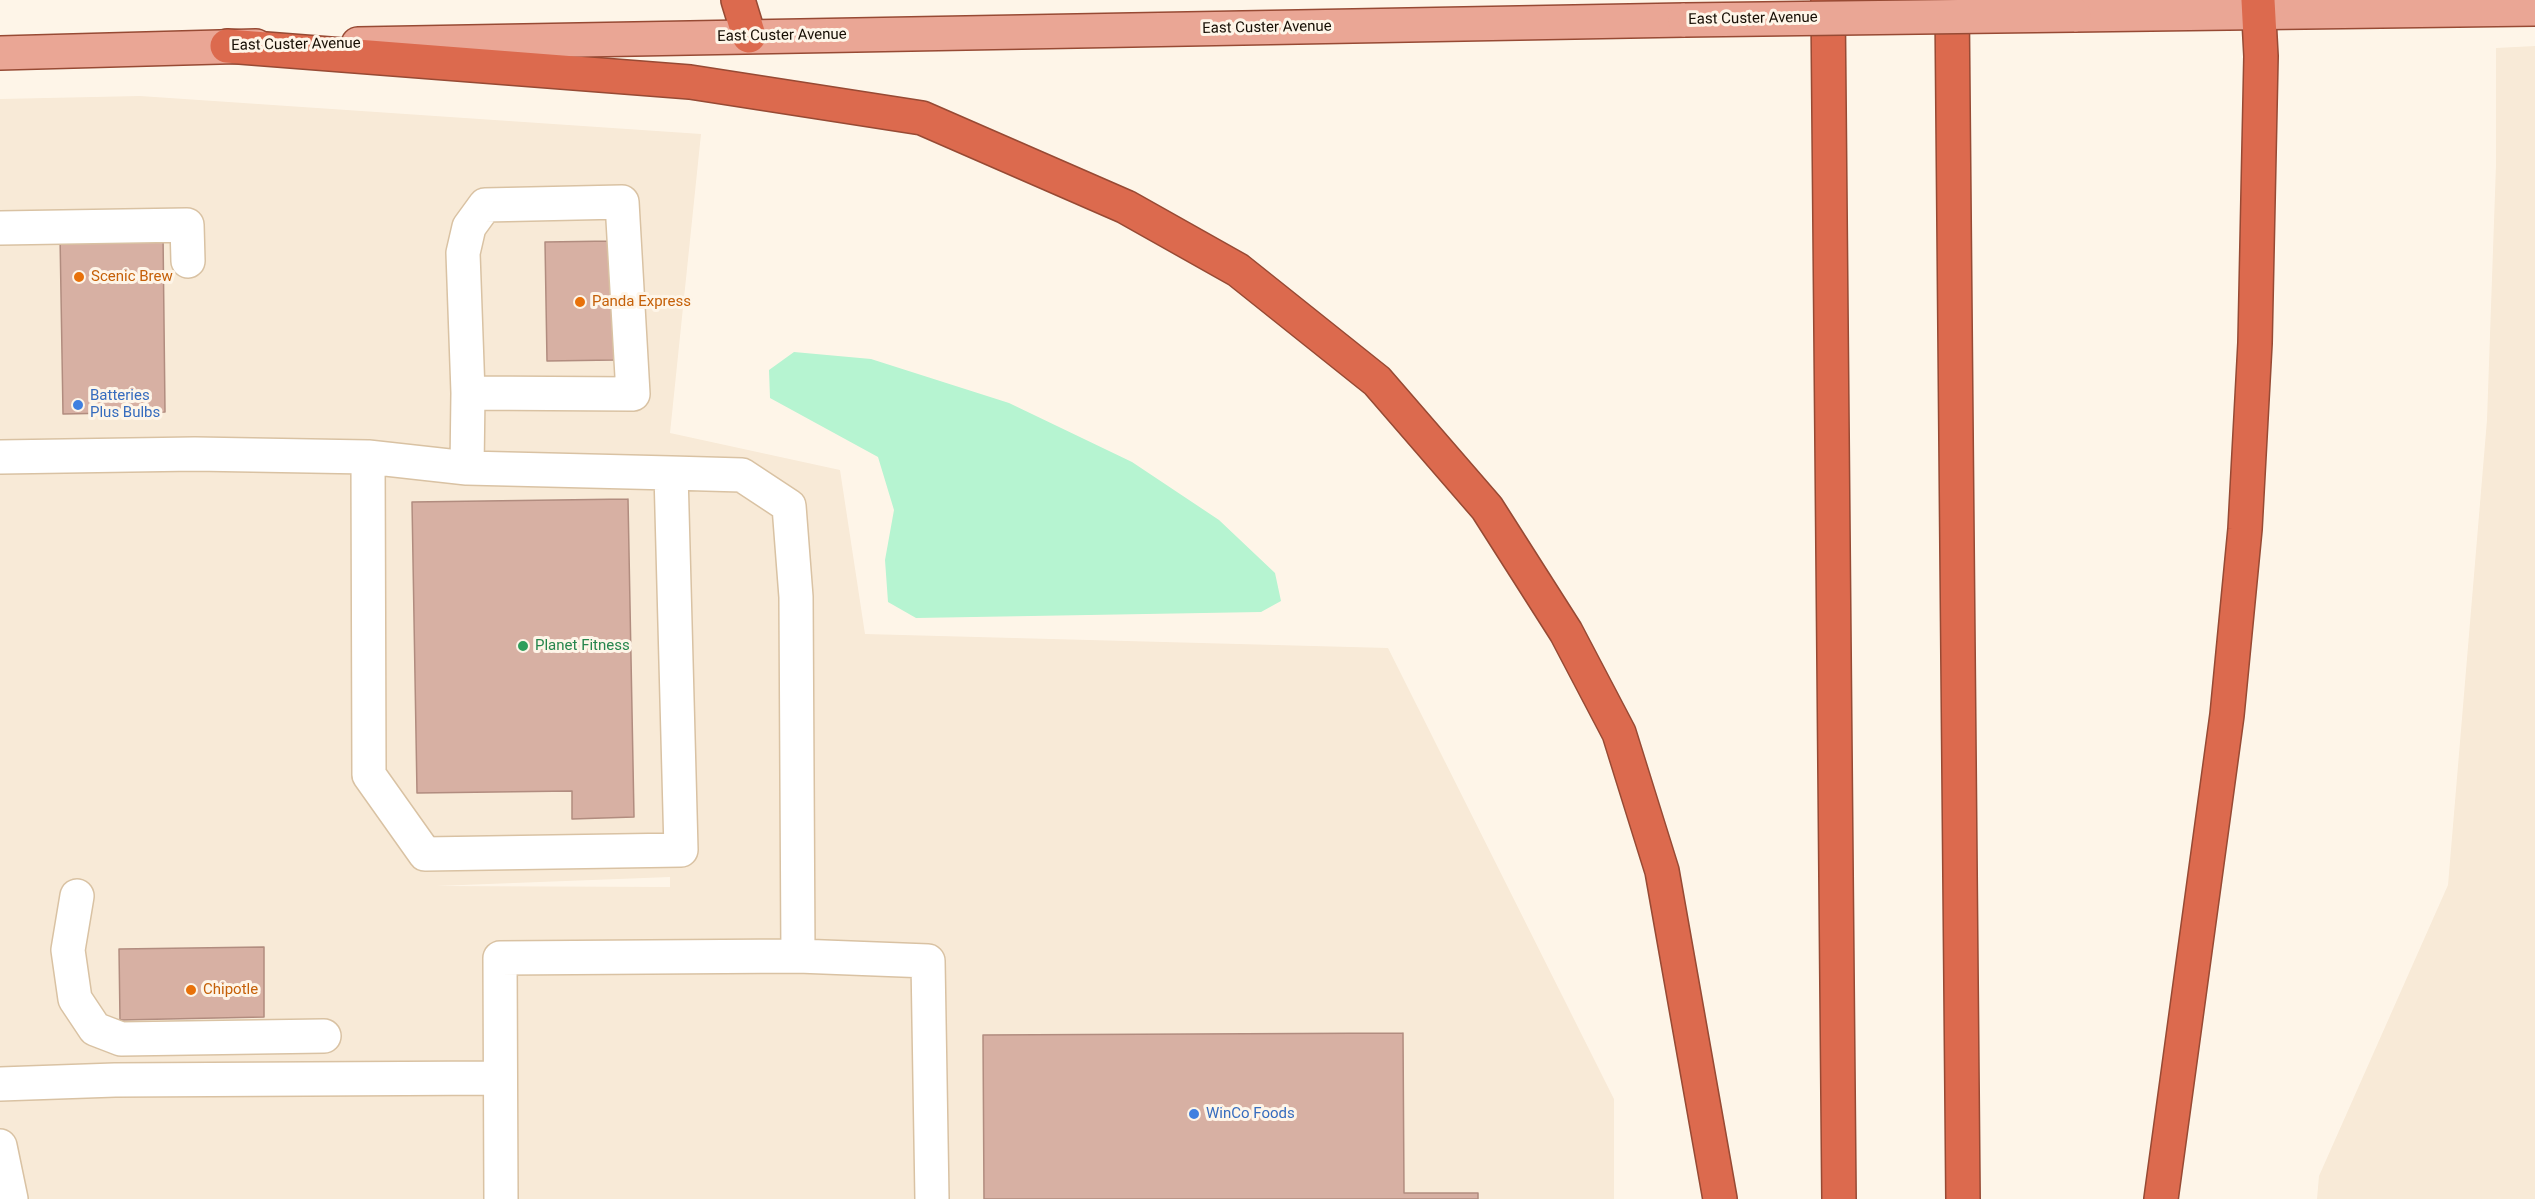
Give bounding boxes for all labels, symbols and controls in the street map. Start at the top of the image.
street label: East Custer Avenue [1688,9,1818,29]
street label: East Custer Avenue [1202,18,1332,38]
street label: East Custer Avenue [717,26,847,46]
street label: East Custer Avenue [231,35,361,55]
place label: Scenic Brew [91,268,173,286]
marker: Scenic Brew [72,270,86,284]
place label: Panda Express [592,293,691,311]
marker: Panda Express [573,295,587,309]
place label: Batteries Plus Bulbs [90,387,160,422]
marker: Batteries Plus Bulbs [71,398,85,412]
place label: Planet Fitness [535,637,630,655]
marker: Planet Fitness [516,639,530,653]
place label: Chipotle [203,981,258,999]
marker: Chipotle [184,983,198,997]
place label: WinCo Foods [1206,1105,1295,1123]
marker: WinCo Foods [1187,1107,1201,1121]

